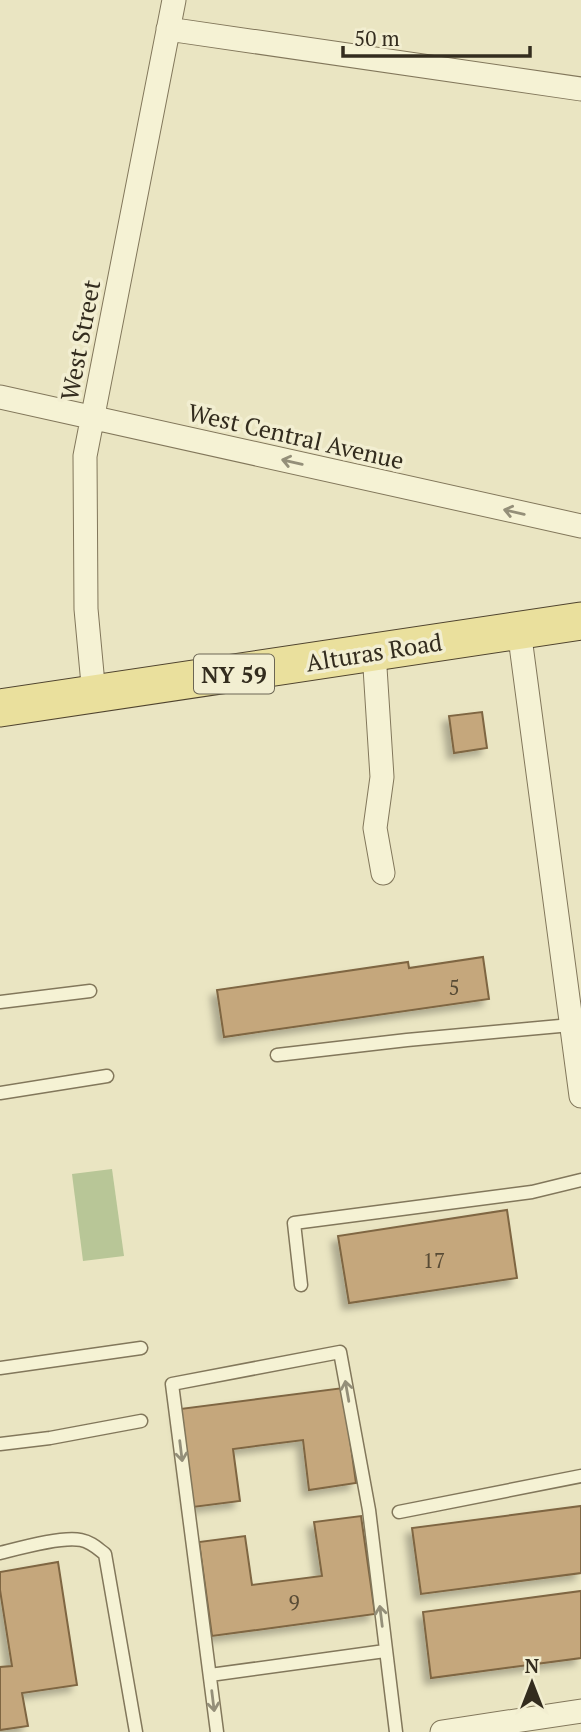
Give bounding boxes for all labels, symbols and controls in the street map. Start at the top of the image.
scale bar [343,14,530,58]
text: 50 m [354,24,400,52]
street label: West Street [53,277,107,403]
street label: West Central Avenue [185,396,407,476]
one-way arrow [281,455,304,469]
one-way arrow [503,504,526,518]
street label: Alturas Road [304,625,444,679]
road number: NY 59 [194,654,274,694]
house number: 5 [448,973,460,1001]
house number: 17 [423,1246,445,1274]
one-way arrow [340,1380,354,1403]
one-way arrow [174,1439,187,1462]
house number: 9 [288,1588,300,1616]
one-way arrow [375,1605,388,1627]
north arrow [497,1648,567,1718]
text: N [525,1653,540,1678]
one-way arrow [207,1689,220,1712]

